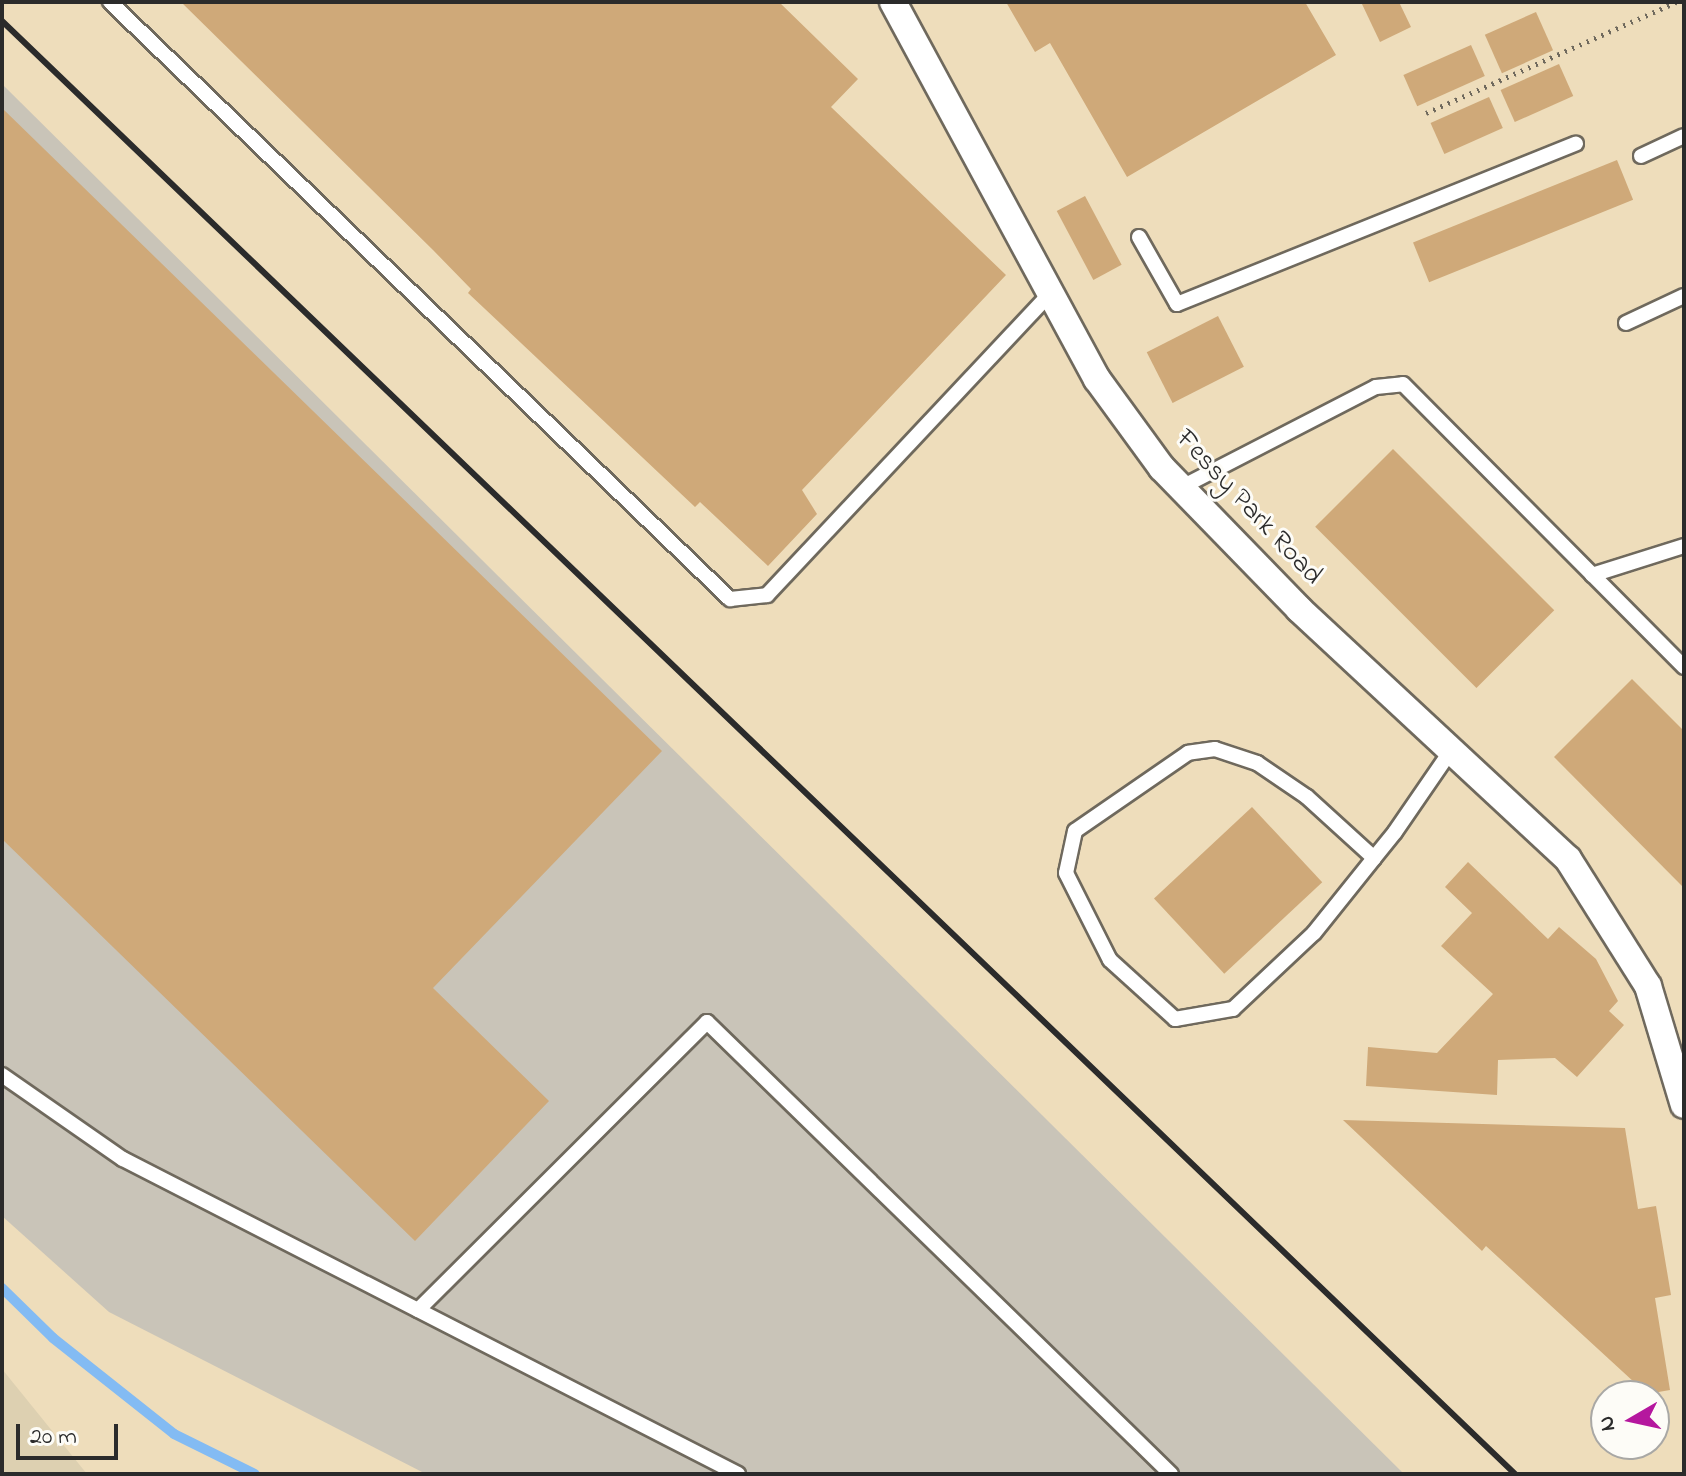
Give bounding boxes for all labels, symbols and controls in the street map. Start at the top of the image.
street label: Fessy Park Road [1167,423,1329,593]
north arrow [1590,1380,1670,1460]
scale bar [20,1408,122,1458]
text: N [1591,1414,1625,1433]
text: 20 m [30,1420,77,1455]

